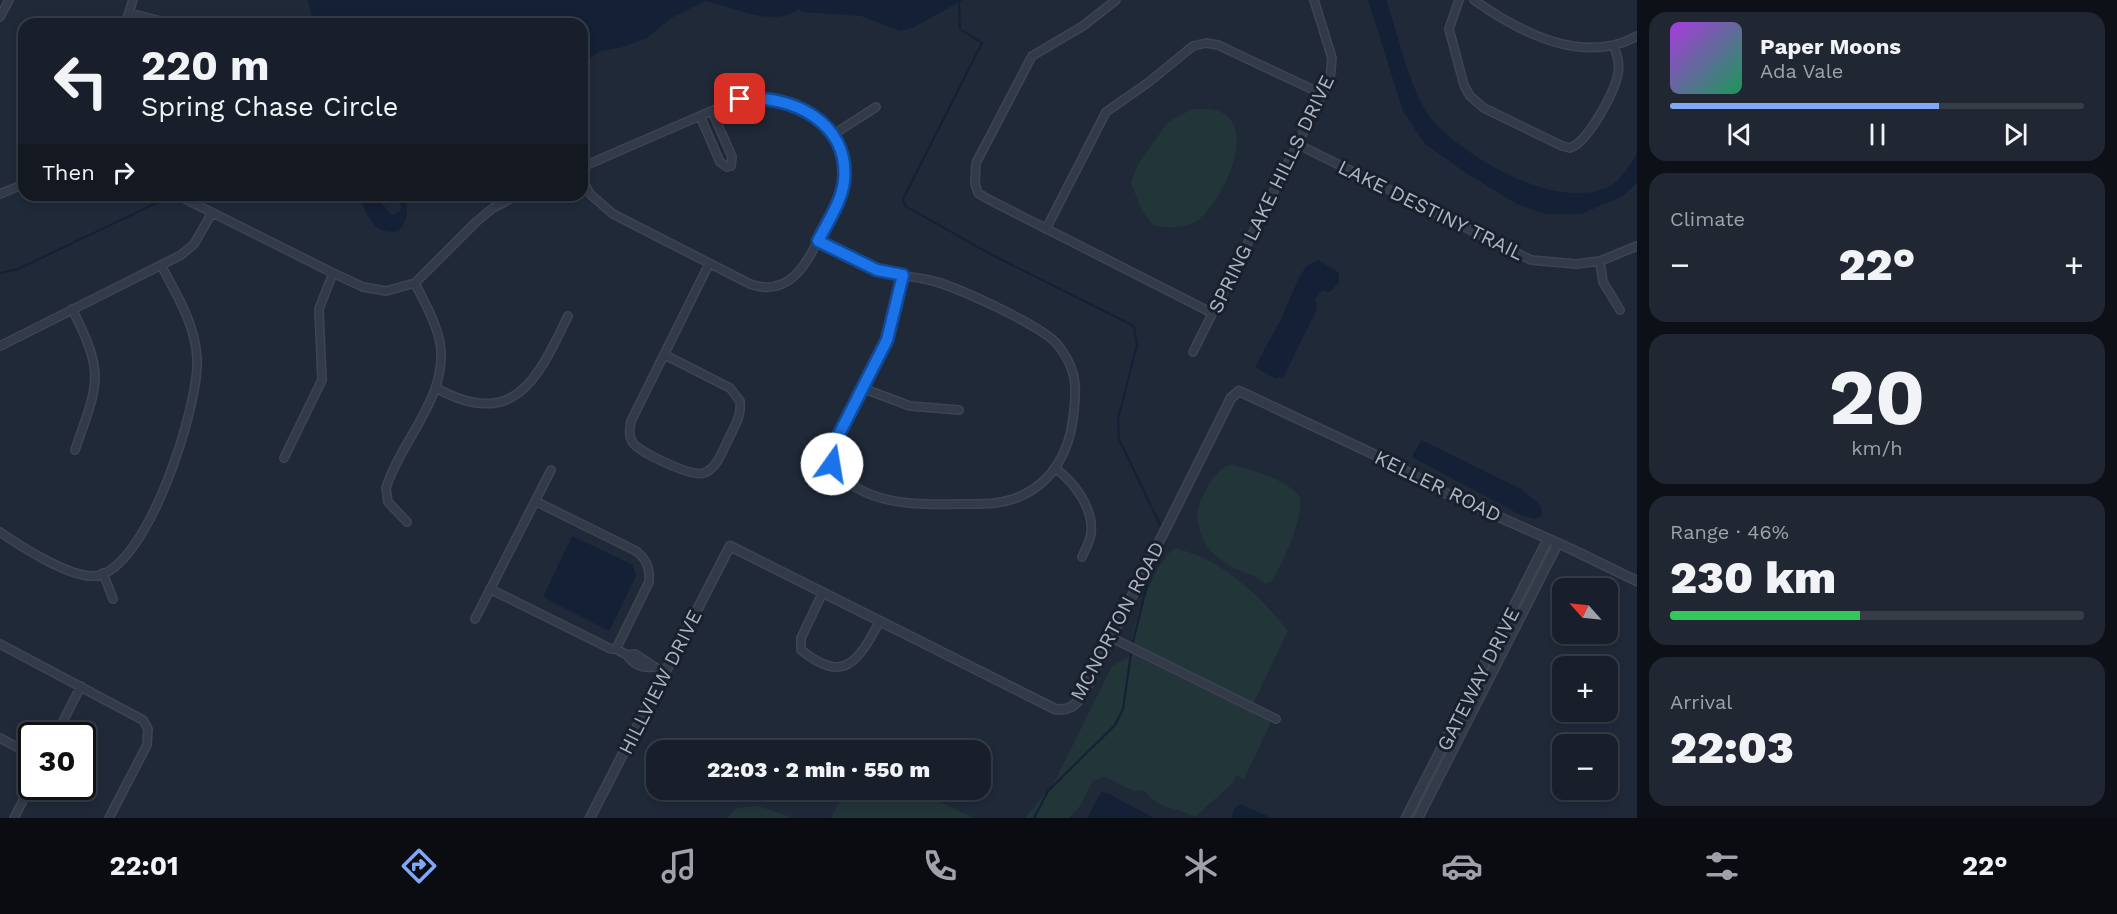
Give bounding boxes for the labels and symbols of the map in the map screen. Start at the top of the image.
street label: SPRING LAKE HILLS DRIVE [1203,71,1339,317]
pin [714,73,765,124]
street label: LAKE DESTINY TRAIL [1334,155,1528,265]
position arrow [800,432,864,496]
street label: KELLER ROAD [1371,445,1505,527]
street label: MCNORTON ROAD [1065,537,1169,705]
north arrow [1552,578,1618,644]
street label: GATEWAY DRIVE [1431,603,1525,755]
street label: HILLVIEW DRIVE [613,606,707,758]
speed limit sign: 30 [18,722,96,800]

